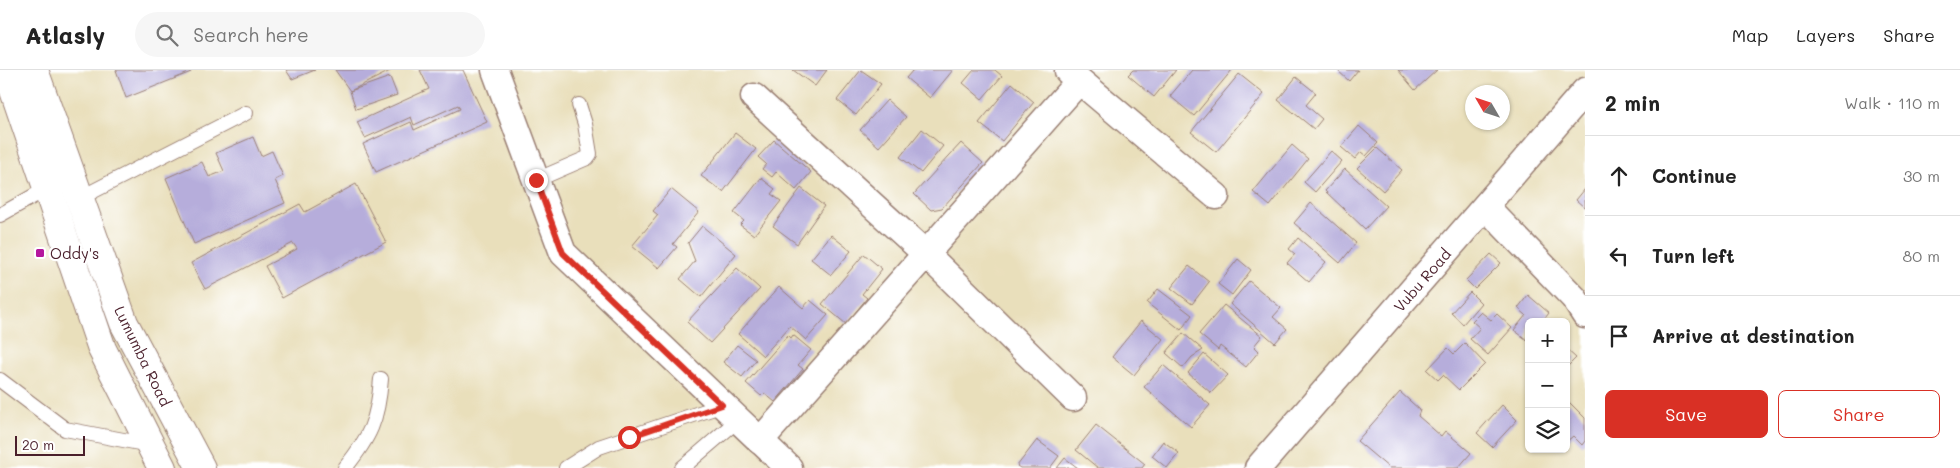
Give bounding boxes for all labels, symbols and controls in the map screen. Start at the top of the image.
search box [135,12,485,57]
text: Atlasly [25,19,105,50]
icon: search [153,21,181,49]
text: Search here [193,22,309,47]
text: Map [1732,23,1768,47]
text: Layers [1796,23,1855,47]
text: Share [1883,23,1935,47]
north arrow [1465,85,1510,130]
text: 2 min [1605,89,1660,116]
text: Walk · 110 m [1844,92,1940,113]
icon: ahead [1605,162,1633,190]
text: Continue [1652,163,1737,188]
text: 30 m [1903,165,1940,186]
route end [525,169,548,192]
icon: left [1605,242,1633,270]
place label: Oddy's [50,243,99,263]
text: Turn left [1652,243,1735,268]
street label: Vubu Road [1389,244,1455,316]
text: 80 m [1903,245,1940,266]
marker: Oddy's [34,247,46,259]
street label: Lumumba Road [110,303,176,409]
map controls [1525,318,1570,453]
button: + [1525,318,1570,363]
icon: arrive [1605,322,1633,350]
text: Arrive at destination [1652,323,1855,348]
button: − [1525,363,1570,408]
button: Save [1605,390,1768,438]
button: Share [1778,390,1940,438]
button: layers [1525,408,1570,453]
route start [618,426,641,449]
scale bar [15,433,85,456]
text: 20 m [22,435,54,454]

